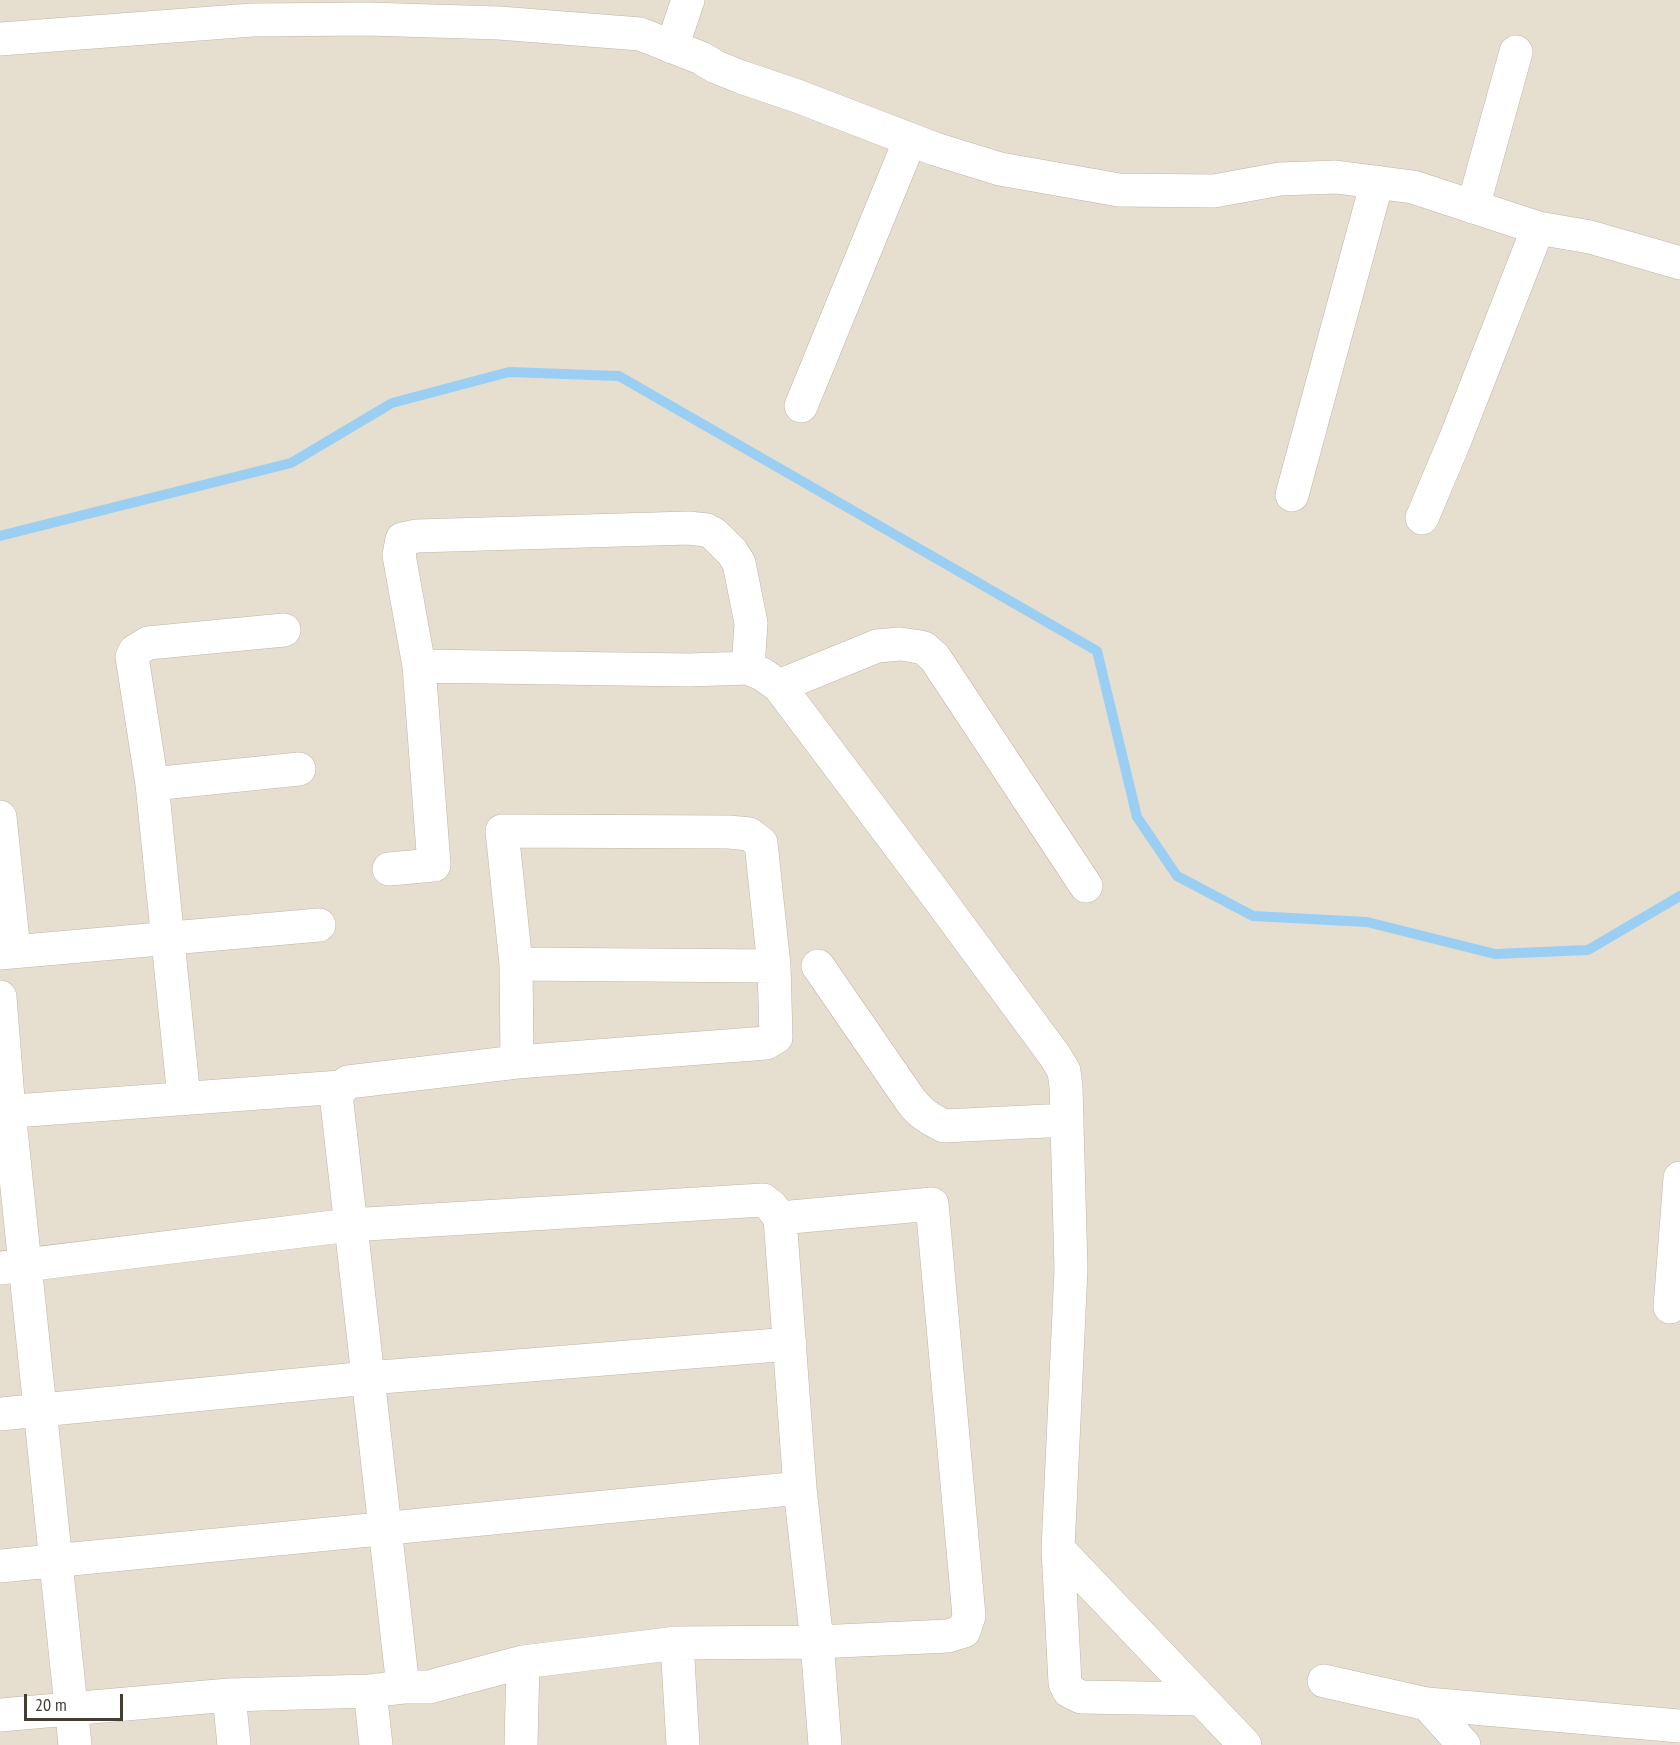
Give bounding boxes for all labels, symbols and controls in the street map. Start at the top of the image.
scale bar [27,1682,126,1720]
text: 20 m [35,1693,67,1716]

